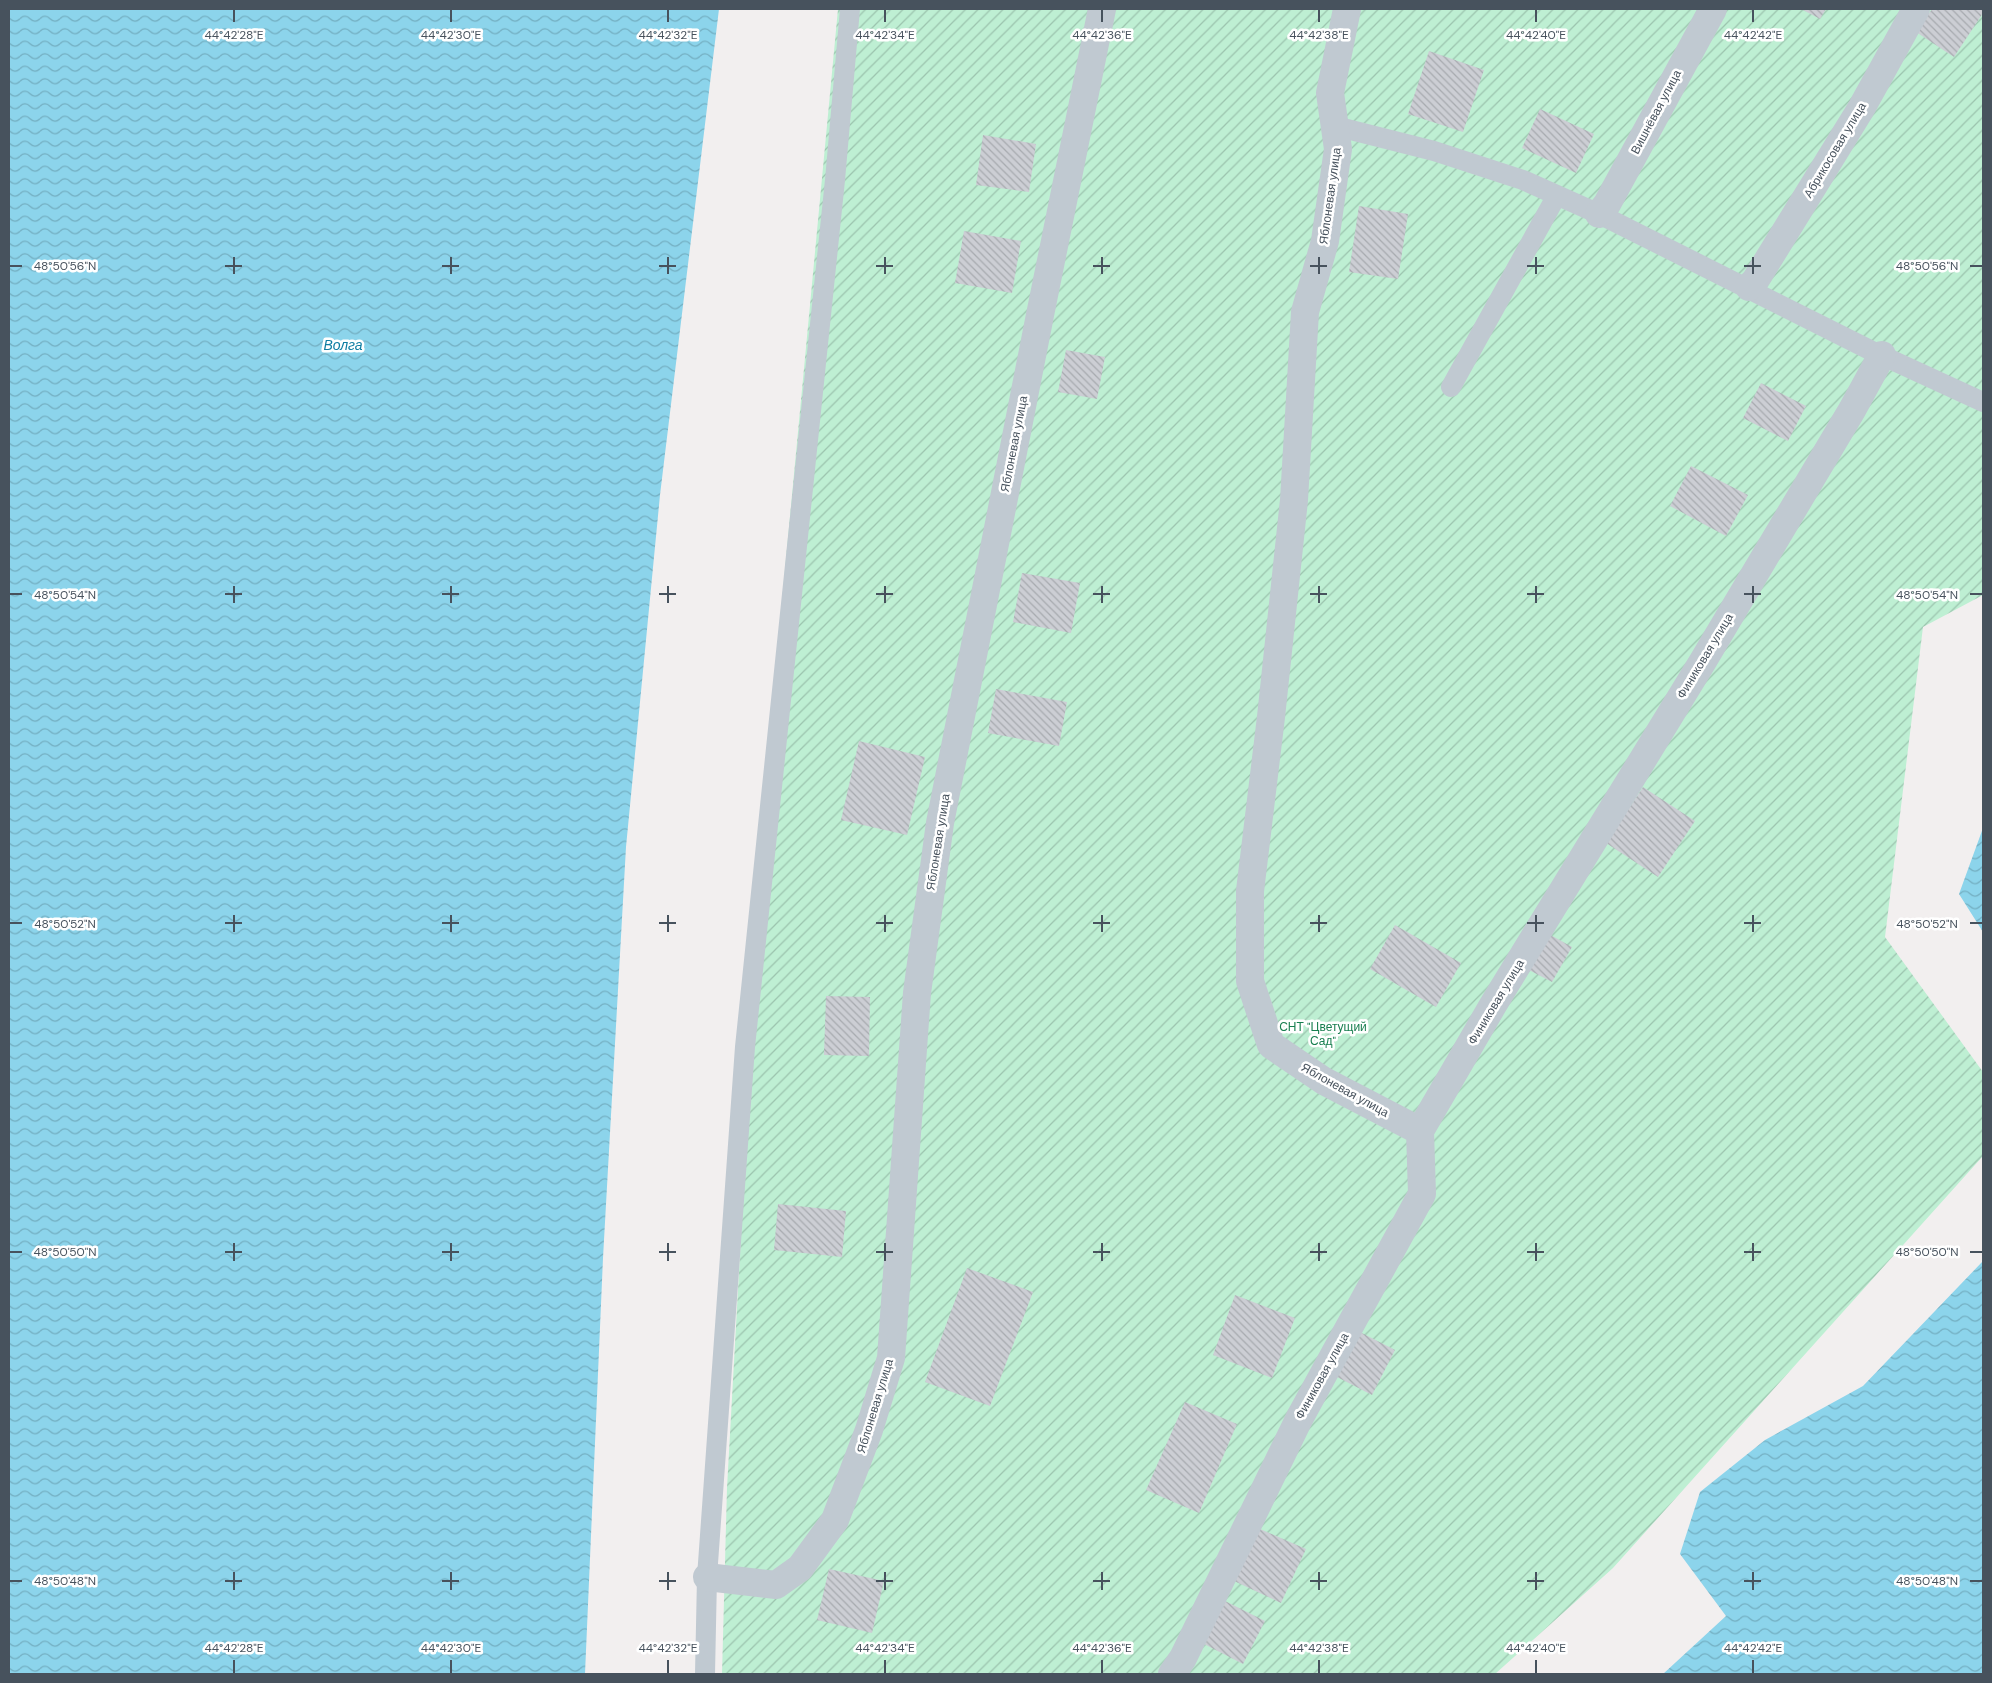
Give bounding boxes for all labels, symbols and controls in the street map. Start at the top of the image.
text: 44°42'28"E [204,27,264,43]
text: 44°42'30"E [421,27,481,43]
text: 44°42'32"E [638,27,698,43]
text: 44°42'34"E [855,27,915,43]
text: 44°42'36"E [1072,27,1132,43]
text: 44°42'38"E [1289,27,1349,43]
text: 44°42'40"E [1506,27,1566,43]
text: 44°42'42"E [1724,27,1783,43]
street label: Вишнёвая улица [1627,67,1685,157]
street label: Абрикосовая улица [1800,99,1870,201]
street label: Яблоневая улица [1315,146,1345,245]
text: 48°50'56"N [34,258,96,274]
text: 48°50'56"N [1896,258,1958,274]
water label: Волга [323,336,363,354]
street label: Яблоневая улица [997,394,1031,493]
text: 48°50'54"N [34,587,96,603]
text: 48°50'54"N [1896,587,1958,603]
street label: Финиковая улица [1673,610,1737,702]
street label: Яблоневая улица [922,792,954,892]
text: 48°50'52"N [34,916,96,932]
text: 48°50'52"N [1896,916,1958,932]
street label: Финиковая улица [1464,956,1528,1048]
park label: СНТ "Цветущий Сад" [1279,1019,1367,1049]
street label: Яблоневая улица [1298,1059,1392,1121]
text: 48°50'50"N [33,1244,97,1260]
text: 48°50'50"N [1895,1244,1959,1260]
street label: Финиковая улица [1292,1330,1353,1422]
street label: Яблоневая улица [853,1357,897,1455]
text: 48°50'48"N [34,1573,96,1589]
text: 48°50'48"N [1896,1573,1958,1589]
text: 44°42'28"E [204,1640,264,1656]
text: 44°42'30"E [421,1640,481,1656]
text: 44°42'32"E [638,1640,698,1656]
text: 44°42'34"E [855,1640,915,1656]
text: 44°42'36"E [1072,1640,1132,1656]
text: 44°42'38"E [1289,1640,1349,1656]
text: 44°42'40"E [1506,1640,1566,1656]
text: 44°42'42"E [1724,1640,1783,1656]

